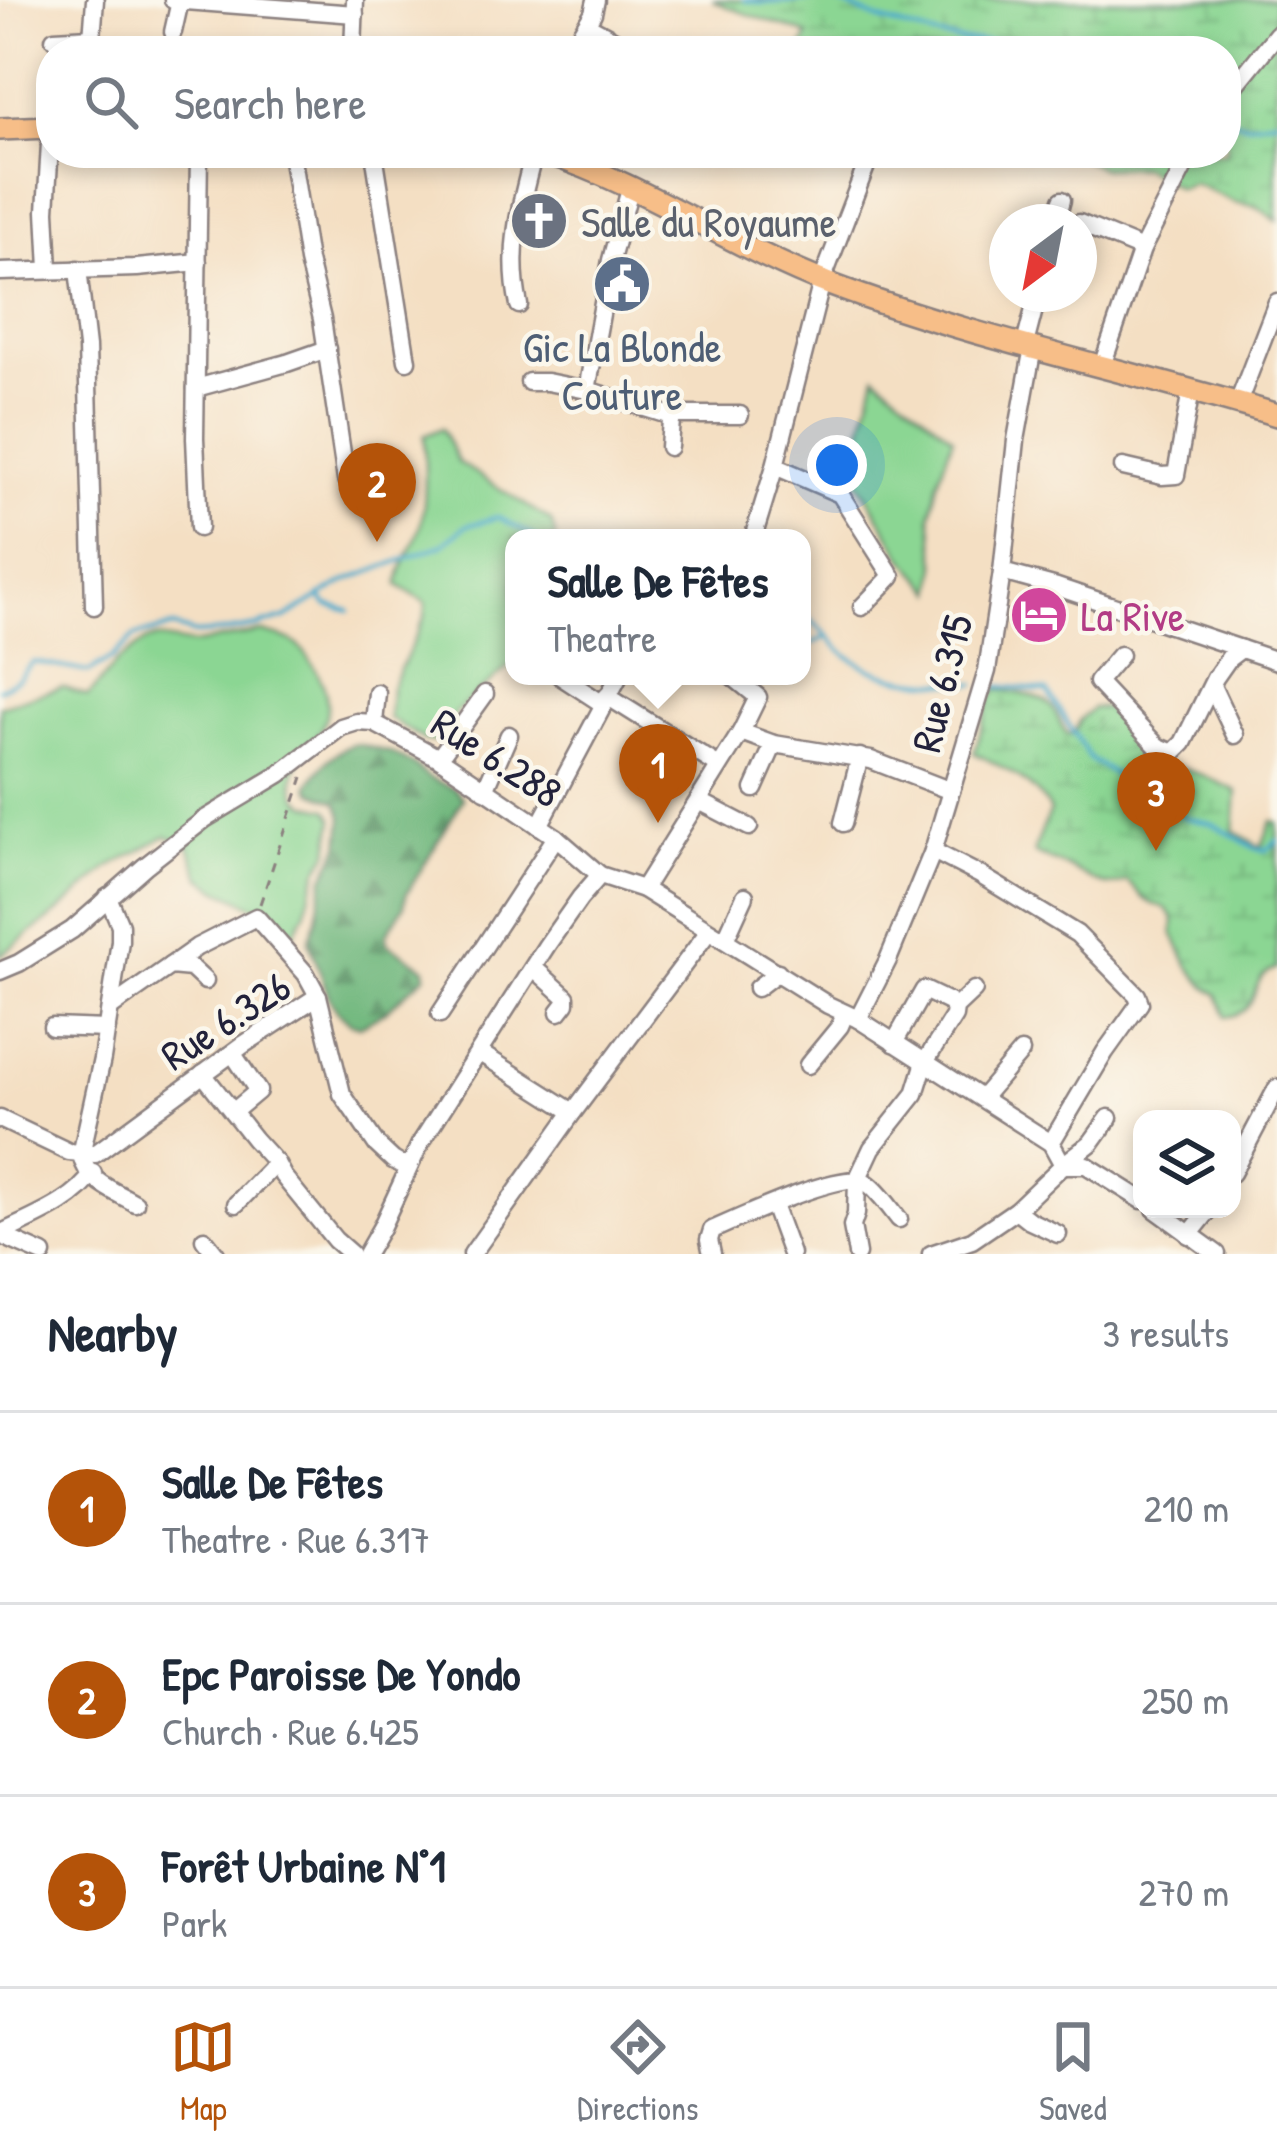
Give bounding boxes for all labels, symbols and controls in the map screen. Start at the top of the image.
search box [36,36,1241,168]
icon: search [78,69,144,135]
text: Search here [174,72,366,133]
church icon: Salle du Royaume [508,190,570,252]
place label: Salle du Royaume [581,193,836,250]
north arrow [989,204,1097,312]
public building icon: Gic La Blonde Couture [591,253,653,315]
place label: Gic La Blonde Couture [523,318,721,423]
your location [807,435,867,495]
pin: 2 [338,443,416,542]
popup [505,529,811,685]
text: Salle De Fêtes [547,550,769,611]
hotel icon: La Rive [1008,584,1070,646]
place label: La Rive [1081,587,1185,644]
street label: Rue 6.315 [896,608,986,758]
text: Theatre [547,611,657,664]
street label: Rue 6.288 [421,694,573,820]
pin: 1 [619,724,697,823]
pin: 3 [1117,752,1195,851]
street label: Rue 6.326 [149,957,301,1083]
map controls [1133,1110,1241,1218]
button: layers [1133,1110,1241,1218]
text: Nearby [48,1298,178,1367]
text: 3 results [1103,1306,1229,1359]
text: Salle De Fêtes [162,1451,383,1512]
text: 1 [80,1481,94,1534]
text: 210 m [1144,1481,1229,1534]
text: Theatre · Rue 6.317 [162,1512,430,1565]
text: Epc Paroisse De Yondo [162,1643,520,1704]
text: 2 [78,1673,96,1726]
text: 250 m [1141,1673,1229,1726]
text: Church · Rue 6.425 [162,1704,419,1757]
text: Forêt Urbaine N°1 [162,1835,446,1896]
text: 3 [78,1865,96,1918]
text: 270 m [1138,1865,1229,1918]
text: Park [162,1896,227,1949]
tab: Map [170,2014,236,2130]
tab: Directions [577,2014,699,2130]
tab: Saved [1039,2014,1107,2130]

